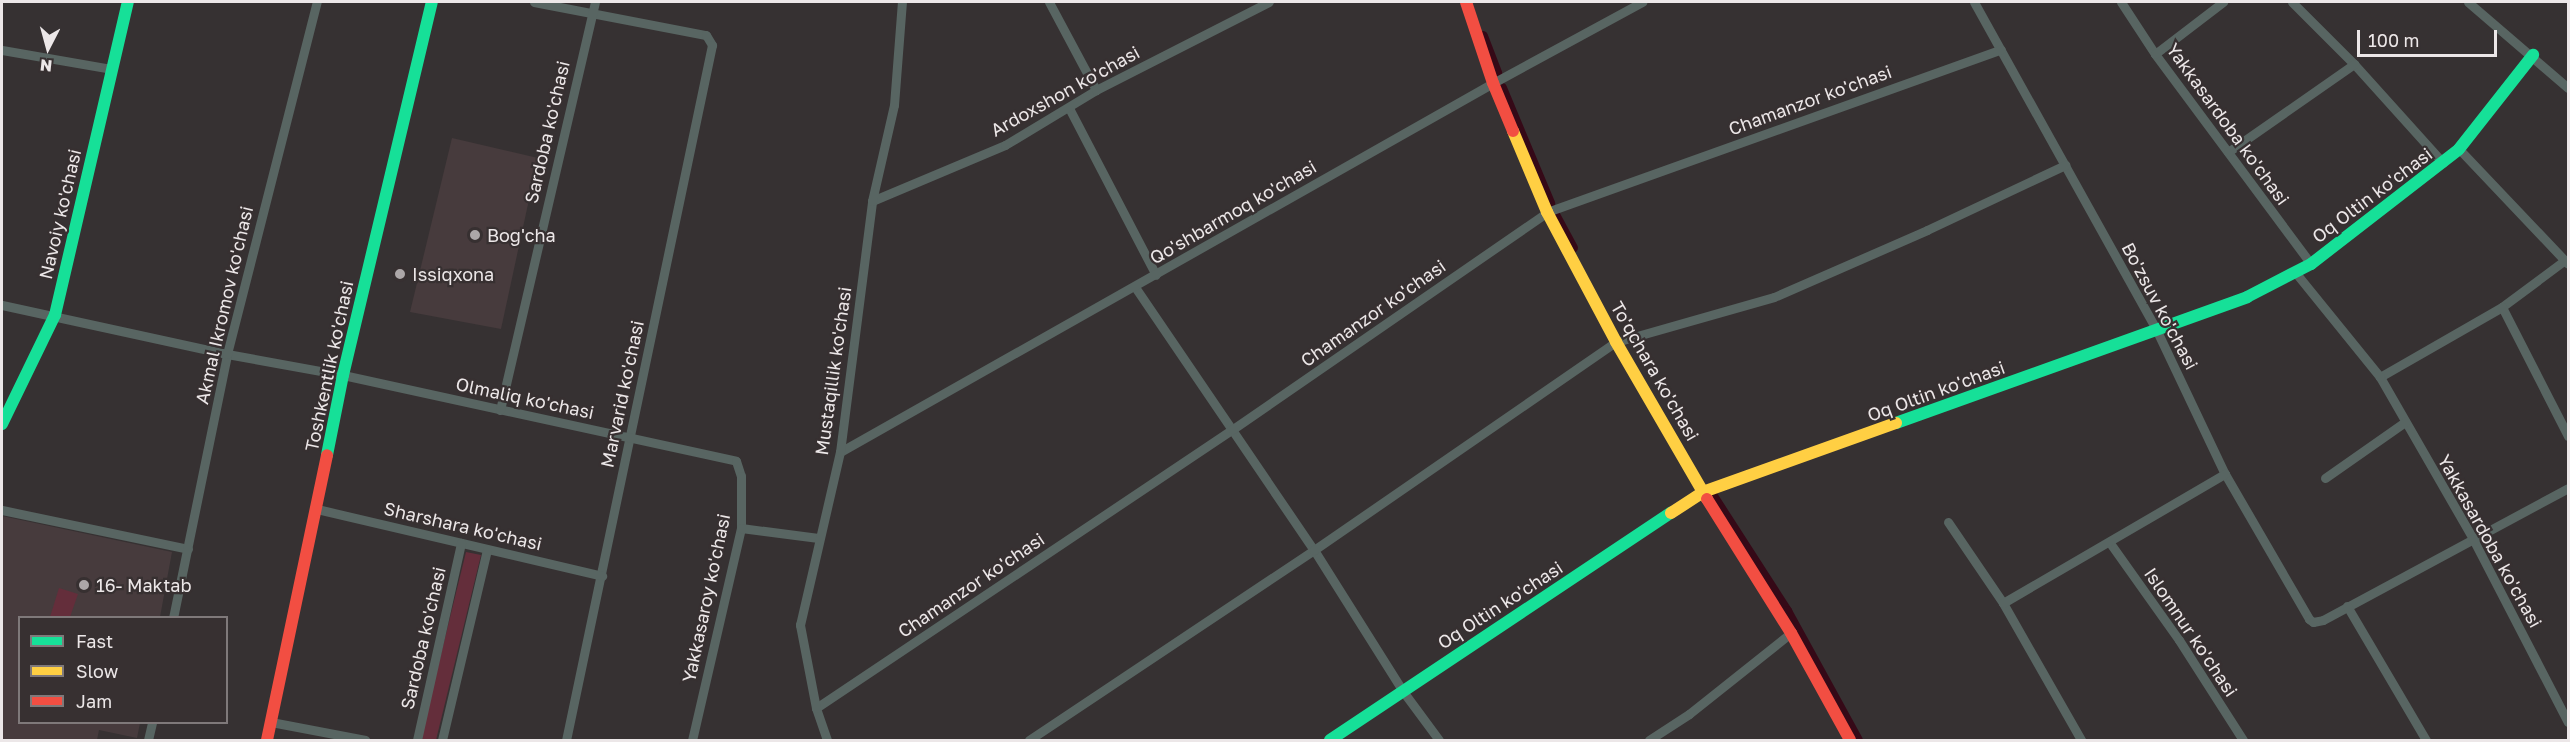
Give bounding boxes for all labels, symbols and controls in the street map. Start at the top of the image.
north arrow [18,18,78,78]
scale bar [2360,18,2500,56]
text: 100 m [2368,29,2419,51]
street label: Yakkasardoba ko'chasi [2162,39,2294,209]
street label: Ardoxshon ko'chasi [987,41,1143,141]
text: N [39,55,53,76]
street label: Sardoba ko'chasi [520,59,574,205]
street label: Chamanzor ko'chasi [1726,60,1894,140]
street label: Oq Oltin ko'chasi [2308,143,2436,247]
street label: Navoiy ko'chasi [35,147,85,281]
street label: Qo'shbarmoq ko'chasi [1146,155,1320,269]
street label: Akmal Ikromov ko'chasi [191,204,257,406]
place label: Bog'cha [487,224,556,246]
marker: Bog'cha [468,228,482,242]
street label: Bo'zsuv ko'chasi [2117,239,2203,373]
street label: Chamanzor ko'chasi [1296,255,1450,371]
place label: Issiqxona [412,263,494,285]
marker: Issiqxona [393,267,407,281]
street label: Toshkentlik ko'chasi [300,279,358,453]
street label: Mustaqillik ko'chasi [810,285,856,457]
street label: To'qchara ko'chasi [1606,298,1704,444]
street label: Marvarid ko'chasi [596,318,648,470]
street label: Oq Oltin ko'chasi [1864,356,2008,426]
street label: Olmaliq ko'chasi [454,373,596,423]
street label: Yakkasardoba ko'chasi [2433,451,2547,631]
street label: Sharshara ko'chasi [382,497,544,555]
street label: Yakkasaroy ko'chasi [678,512,734,684]
street label: Chamanzor ko'chasi [894,528,1048,642]
street label: Oq Oltin ko'chasi [1433,557,1567,653]
street label: Islomnur ko'chasi [2140,564,2242,700]
street label: Sardoba ko'chasi [396,565,450,711]
place label: 16- Maktab [96,574,192,596]
marker: 16- Maktab [77,578,91,592]
legend [18,616,228,724]
text: Fast [76,630,113,652]
text: Slow [76,660,118,682]
text: Jam [76,690,112,712]

